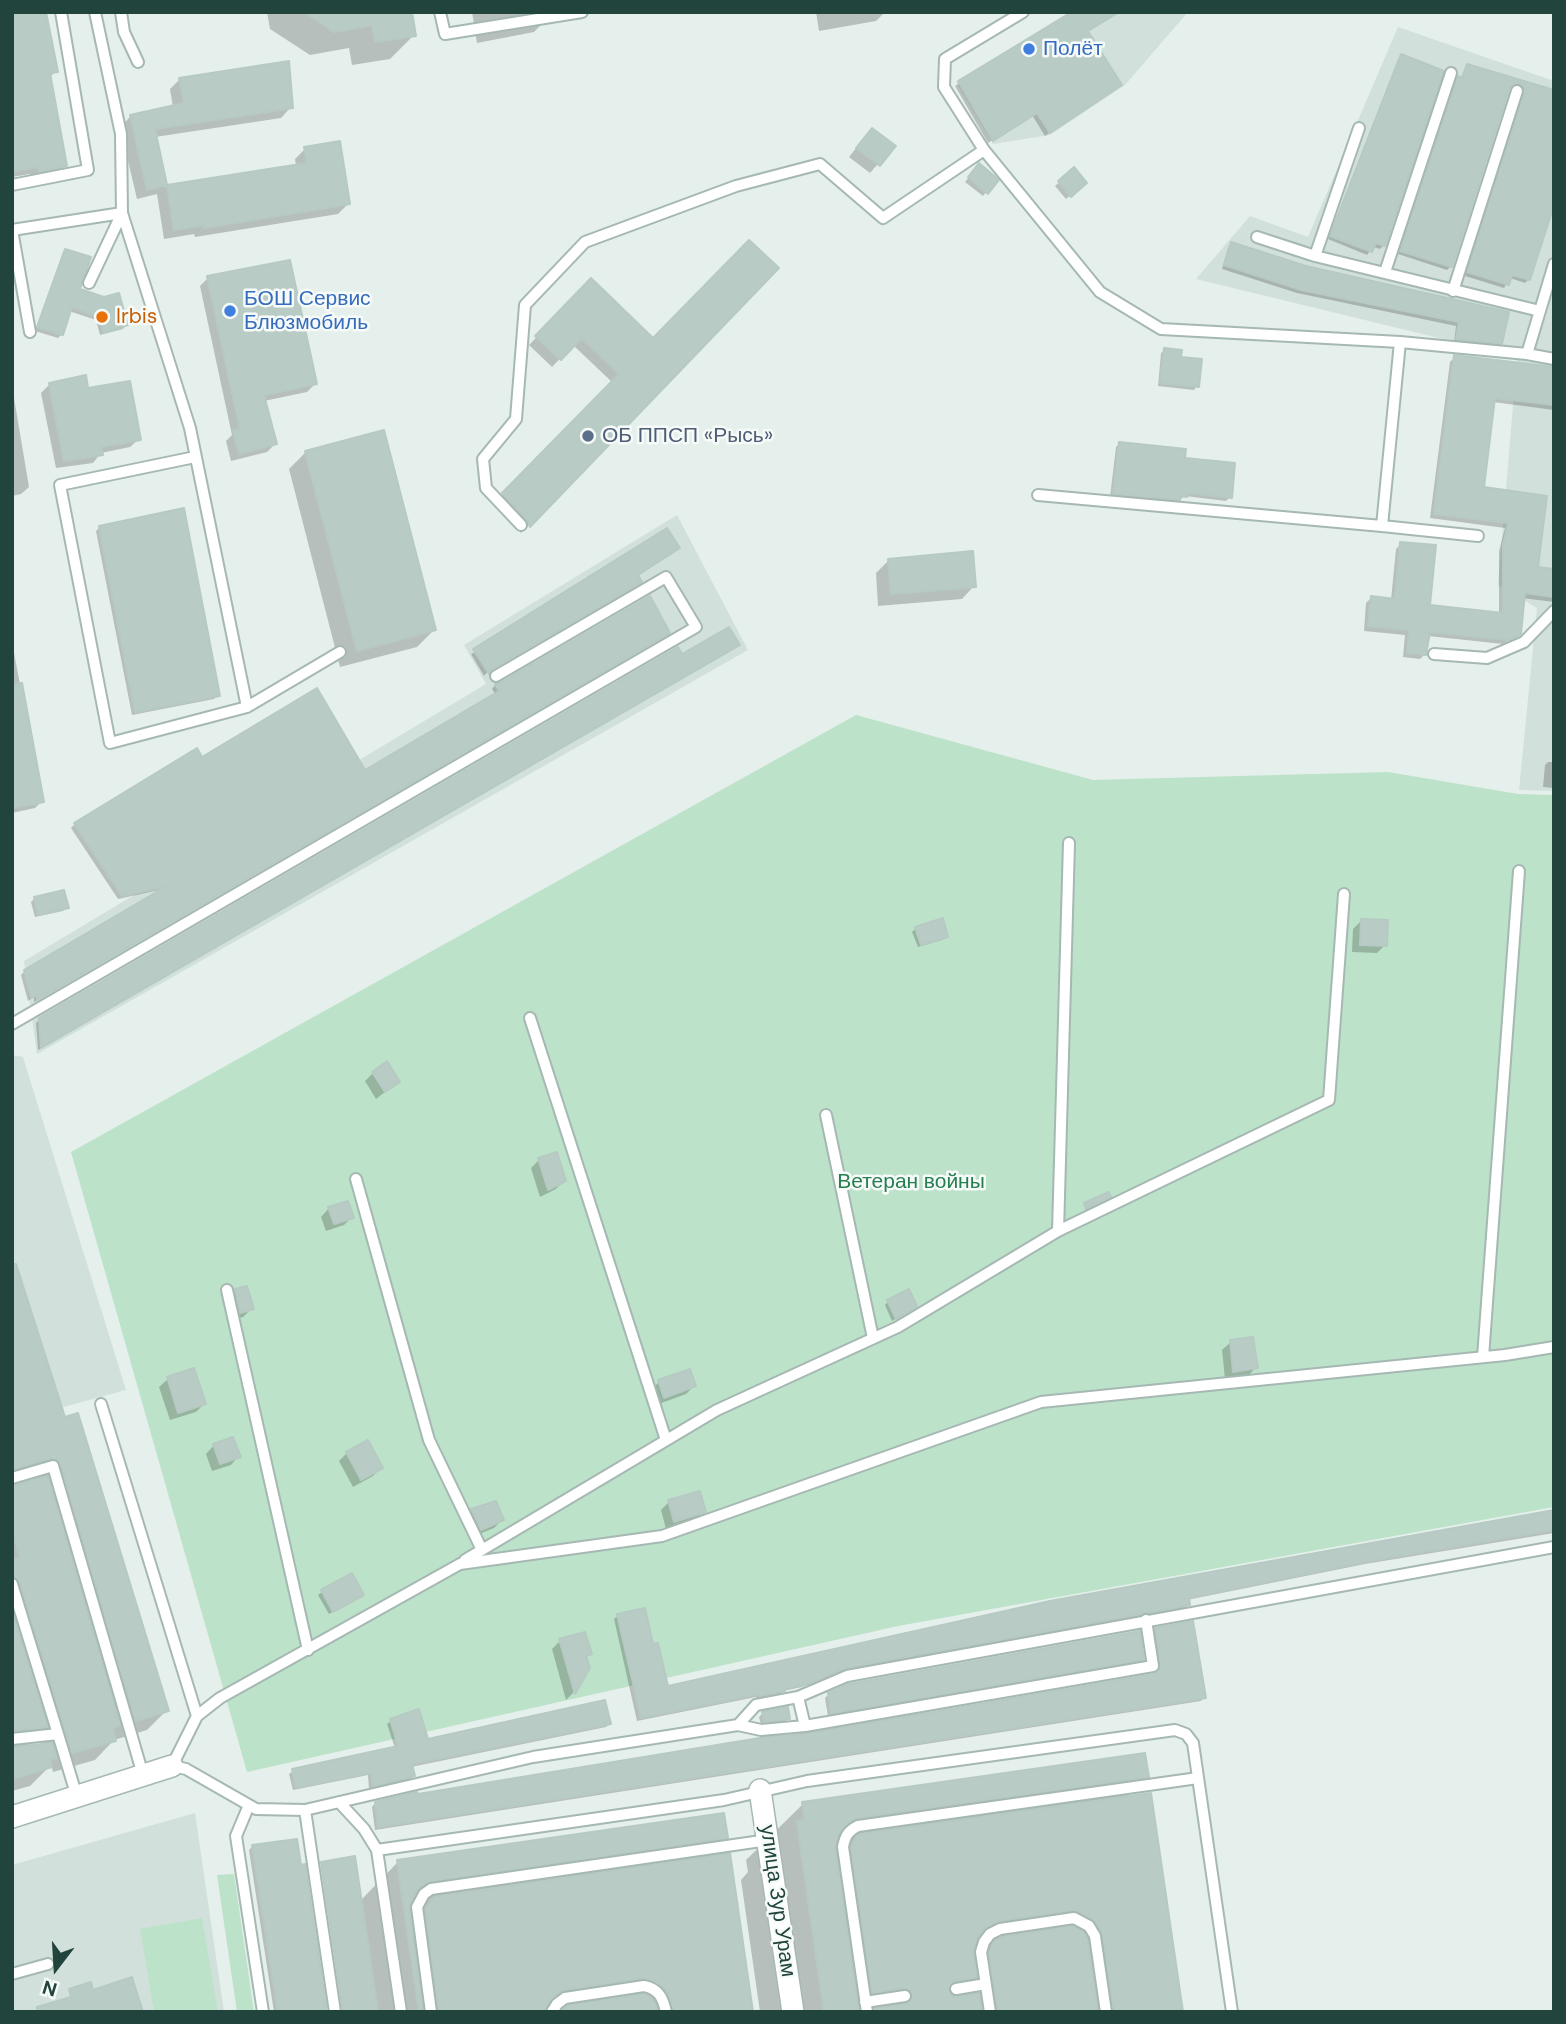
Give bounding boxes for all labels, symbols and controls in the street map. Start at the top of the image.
place label: Полёт [1043,36,1103,62]
marker: Полёт [1021,41,1037,57]
place label: БОШ Сервис Блюзмобиль [244,286,371,336]
marker: БОШ Сервис Блюзмобиль [222,303,238,319]
place label: Irbis [116,304,157,330]
marker: Irbis [94,309,110,325]
place label: ОБ ППСП «Рысь» [602,423,773,449]
marker: ОБ ППСП «Рысь» [580,428,596,444]
park label: Ветеран войны [837,1169,985,1195]
street label: улица Зур Урам [754,1823,800,1979]
north arrow [21,1933,91,2003]
text: N [39,1975,60,2003]

